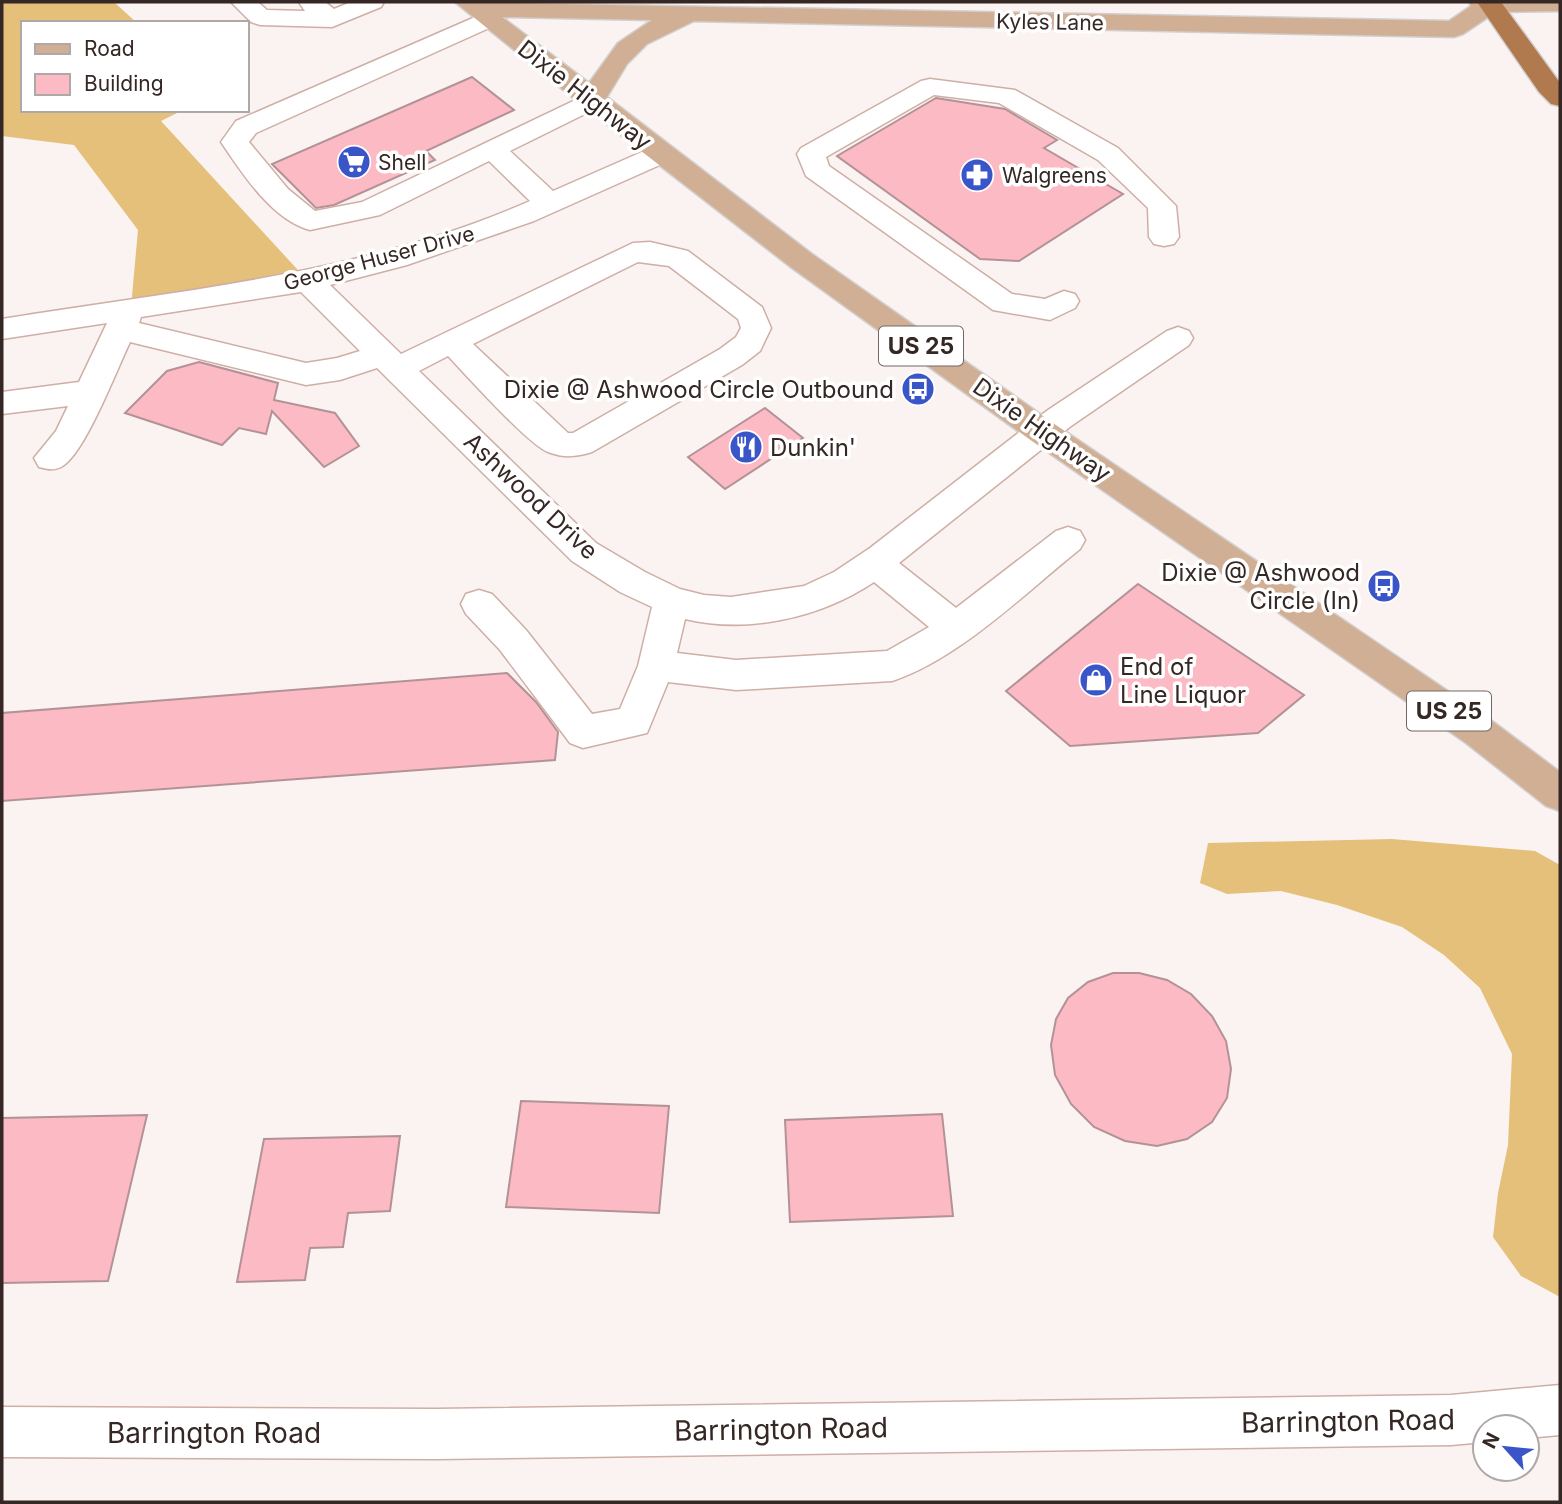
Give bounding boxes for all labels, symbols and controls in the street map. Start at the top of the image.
street label: Kyles Lane [996,9,1104,35]
legend [21,21,248,112]
street label: Dixie Highway [512,34,658,156]
text: Road [84,36,135,61]
text: Building [84,71,164,96]
supermarket icon: Shell [335,143,373,181]
place label: Shell [378,150,426,175]
pharmacy icon: Walgreens [958,156,996,194]
place label: Walgreens [1002,163,1107,188]
street label: George Huser Drive [281,221,477,295]
road number: US 25 [879,326,963,366]
bus stop icon: Dixie @ Ashwood Circle Outbound [899,370,937,408]
street label: Dixie Highway [967,372,1117,488]
place label: Dixie @ Ashwood Circle Outbound [504,375,894,404]
street label: Ashwood Drive [458,427,604,565]
restaurant icon: Dunkin' [727,428,765,466]
place label: Dunkin' [770,433,856,462]
place label: Dixie @ Ashwood Circle (In) [1161,558,1360,615]
bus stop icon: Dixie @ Ashwood Circle (In) [1365,567,1403,605]
place label: End of Line Liquor [1120,652,1246,709]
shop icon: End of Line Liquor [1077,661,1115,699]
road number: US 25 [1407,692,1491,730]
street label: Barrington Road [1241,1402,1455,1440]
street label: Barrington Road [674,1410,888,1448]
north arrow [1471,1413,1541,1483]
street label: Barrington Road [107,1416,321,1450]
text: N [1478,1429,1505,1452]

